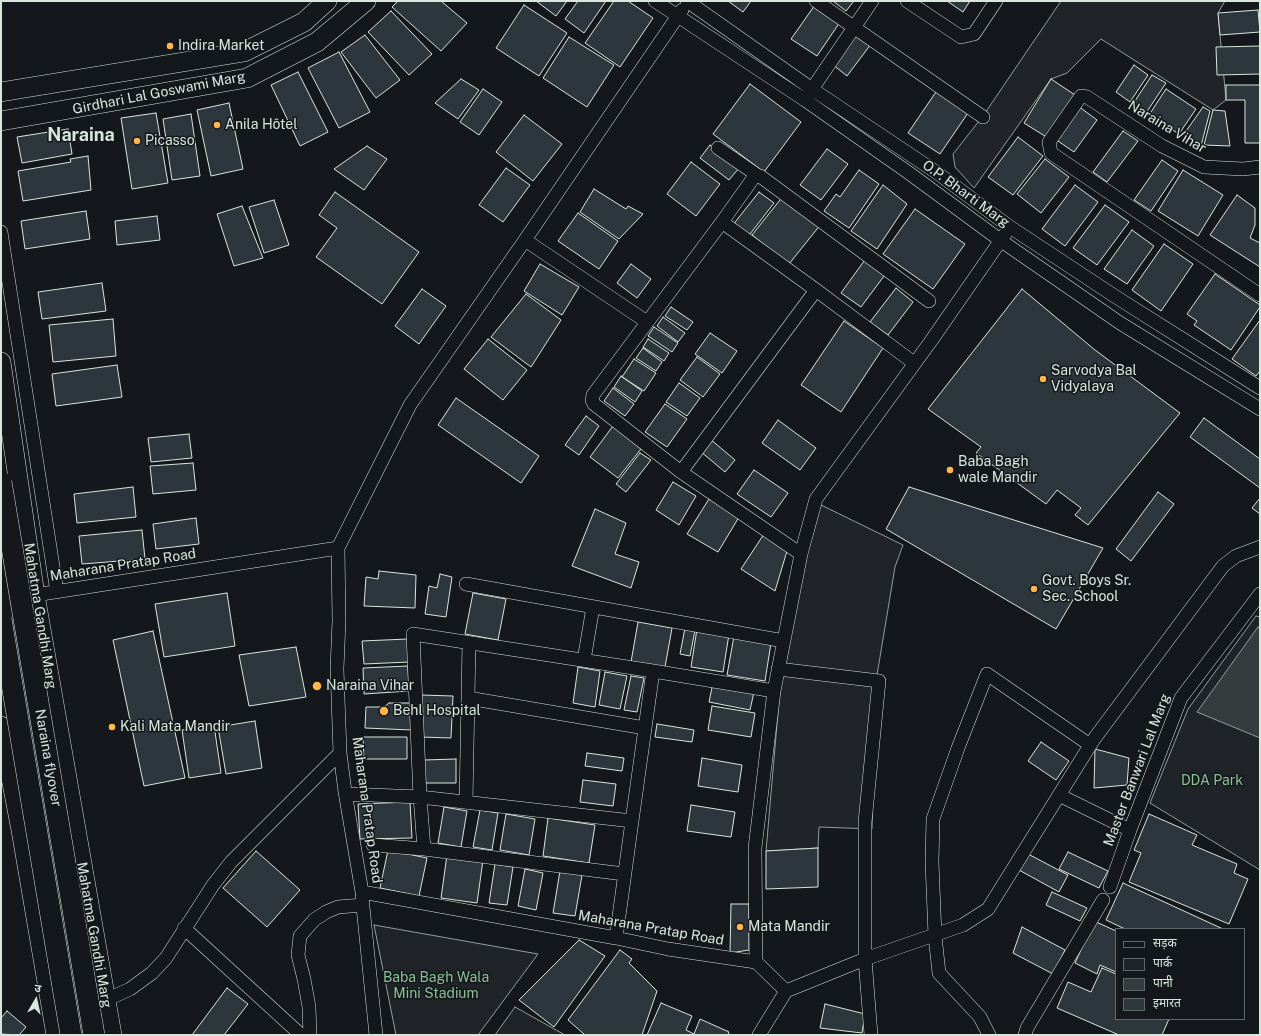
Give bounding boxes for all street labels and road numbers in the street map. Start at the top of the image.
street label: Girdhari Lal Goswami Marg [71,68,247,118]
street label: Naraina Vihar [1125,97,1209,157]
street label: O.P. Bharti Marg [919,157,1013,231]
street label: Mahatma Gandhi Marg [20,542,60,690]
street label: Maharana Pratap Road [49,545,197,585]
street label: Master Banwari Lal Marg [1100,691,1174,849]
street label: Naraina flyover [31,708,65,808]
street label: Maharana Pratap Road [348,736,386,884]
street label: Mahatma Gandhi Marg [73,861,115,1009]
street label: Maharana Pratap Road [577,907,725,949]

